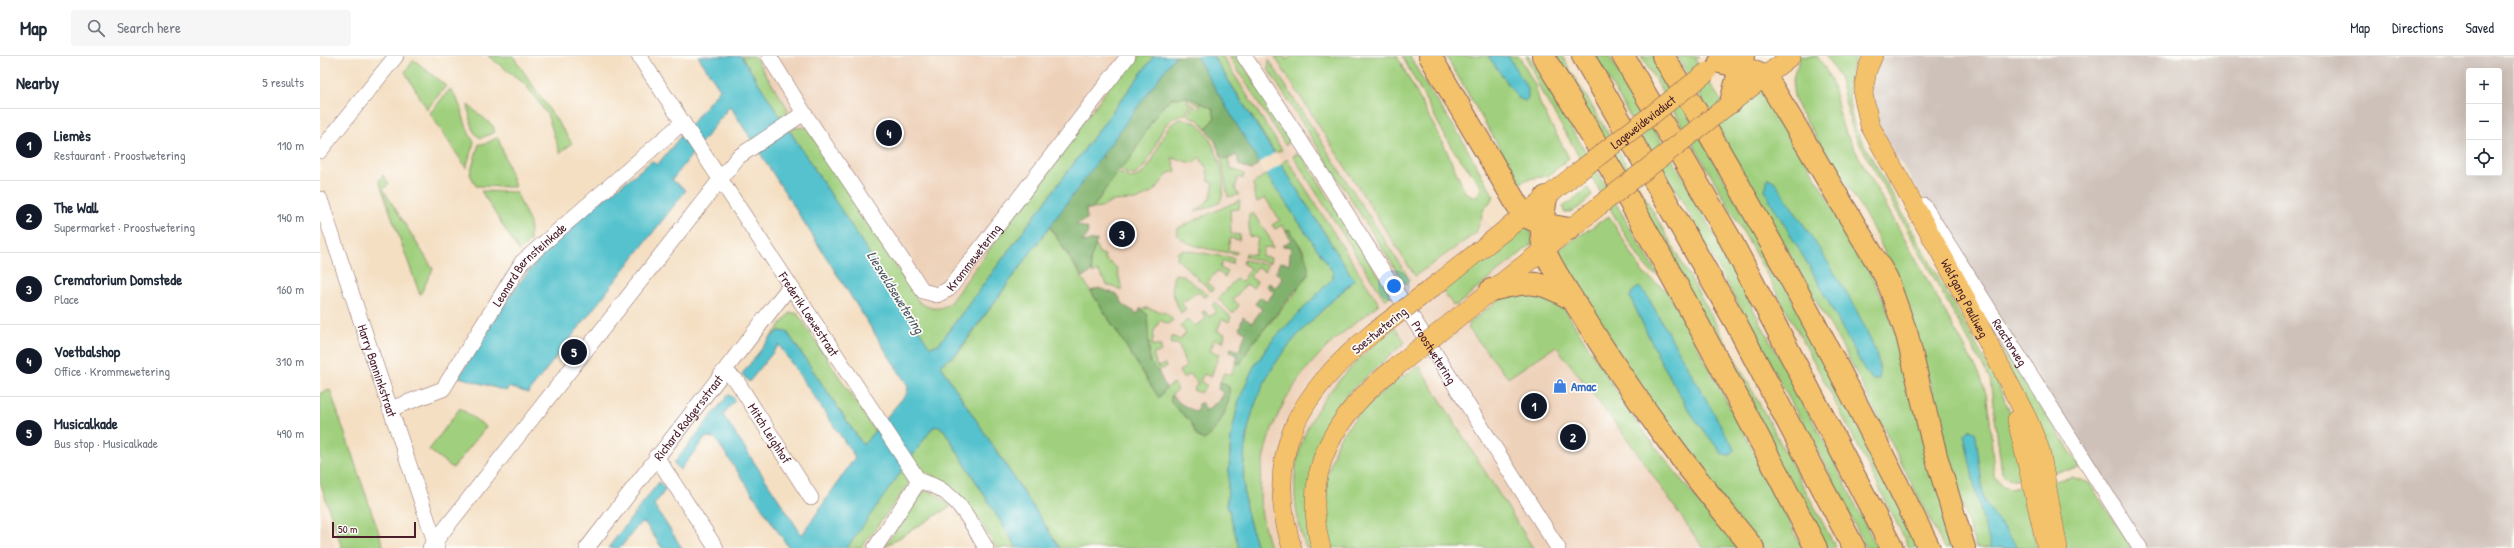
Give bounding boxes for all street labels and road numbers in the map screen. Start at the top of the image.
street label: Lageweideviaduct [1606,90,1680,153]
street label: Leonard Bernsteinkade [488,219,570,310]
street label: Krommewetering [942,220,1005,295]
street label: Wolfgang Pauliweg [1937,255,1993,341]
street label: Frederik Loewestraat [774,268,844,360]
street label: Soestwetering [1348,302,1411,358]
street label: Reactorweg [1988,315,2032,370]
street label: Proostwetering [1407,317,1461,387]
street label: Harry Banninkstraat [354,322,402,420]
street label: Richard Rodgersstraat [649,371,727,464]
street label: Mitch Leighhof [744,400,796,467]

